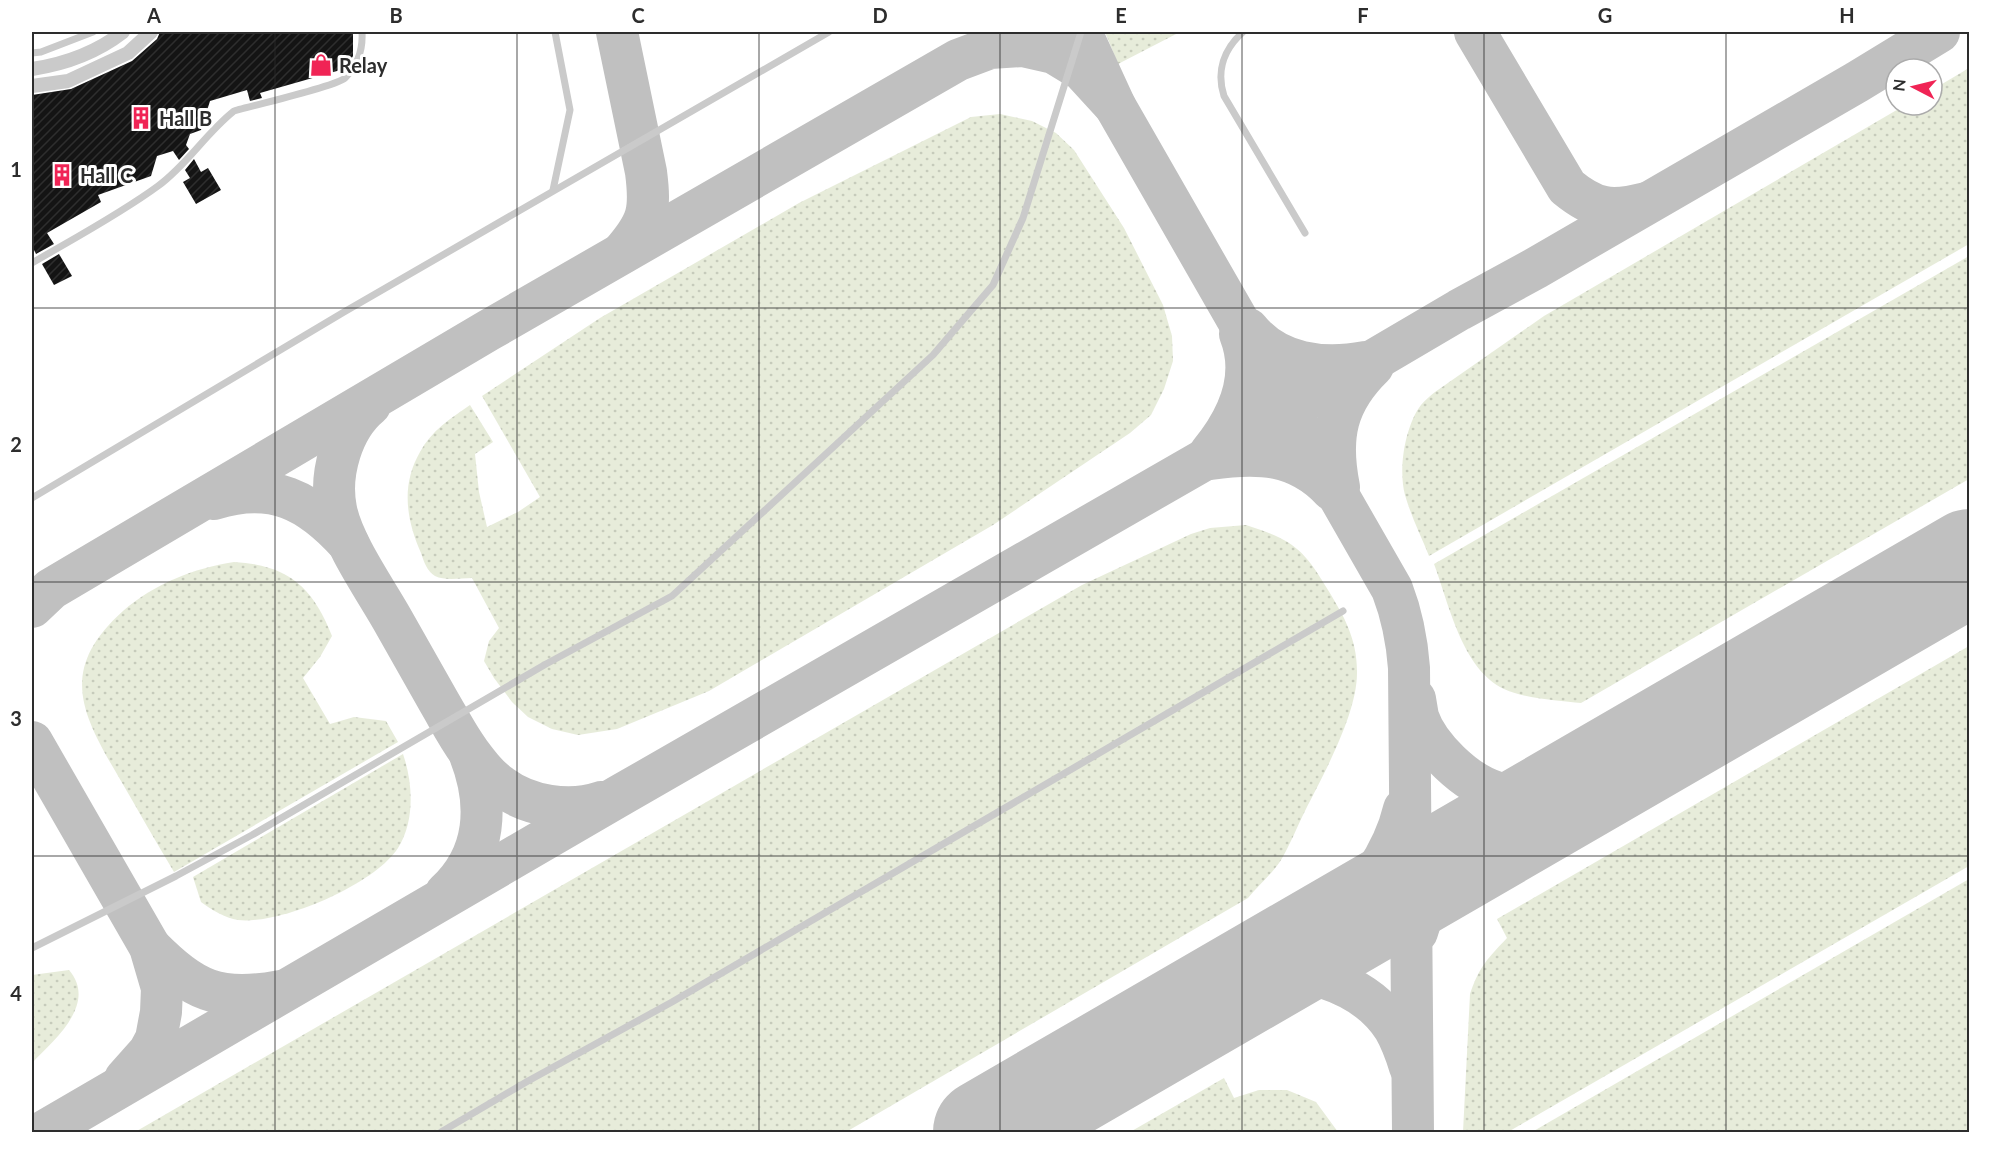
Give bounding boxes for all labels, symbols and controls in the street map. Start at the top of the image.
text: A [146,3,161,27]
text: B [389,3,403,27]
text: C [631,3,645,27]
text: D [872,3,888,27]
text: E [1115,3,1127,27]
text: F [1357,3,1369,27]
text: G [1598,3,1612,27]
text: H [1839,3,1855,27]
shop icon: Relay [308,52,334,78]
place label: Relay [339,53,388,77]
north arrow [1884,57,1944,117]
text: N [1888,78,1909,92]
building icon: Hall B [128,105,154,131]
place label: Hall B [159,106,212,130]
text: 1 [10,157,22,181]
building icon: Hall C [49,162,75,188]
place label: Hall C [80,163,133,187]
text: 2 [10,432,22,456]
text: 3 [10,706,22,730]
text: 4 [10,981,22,1005]

